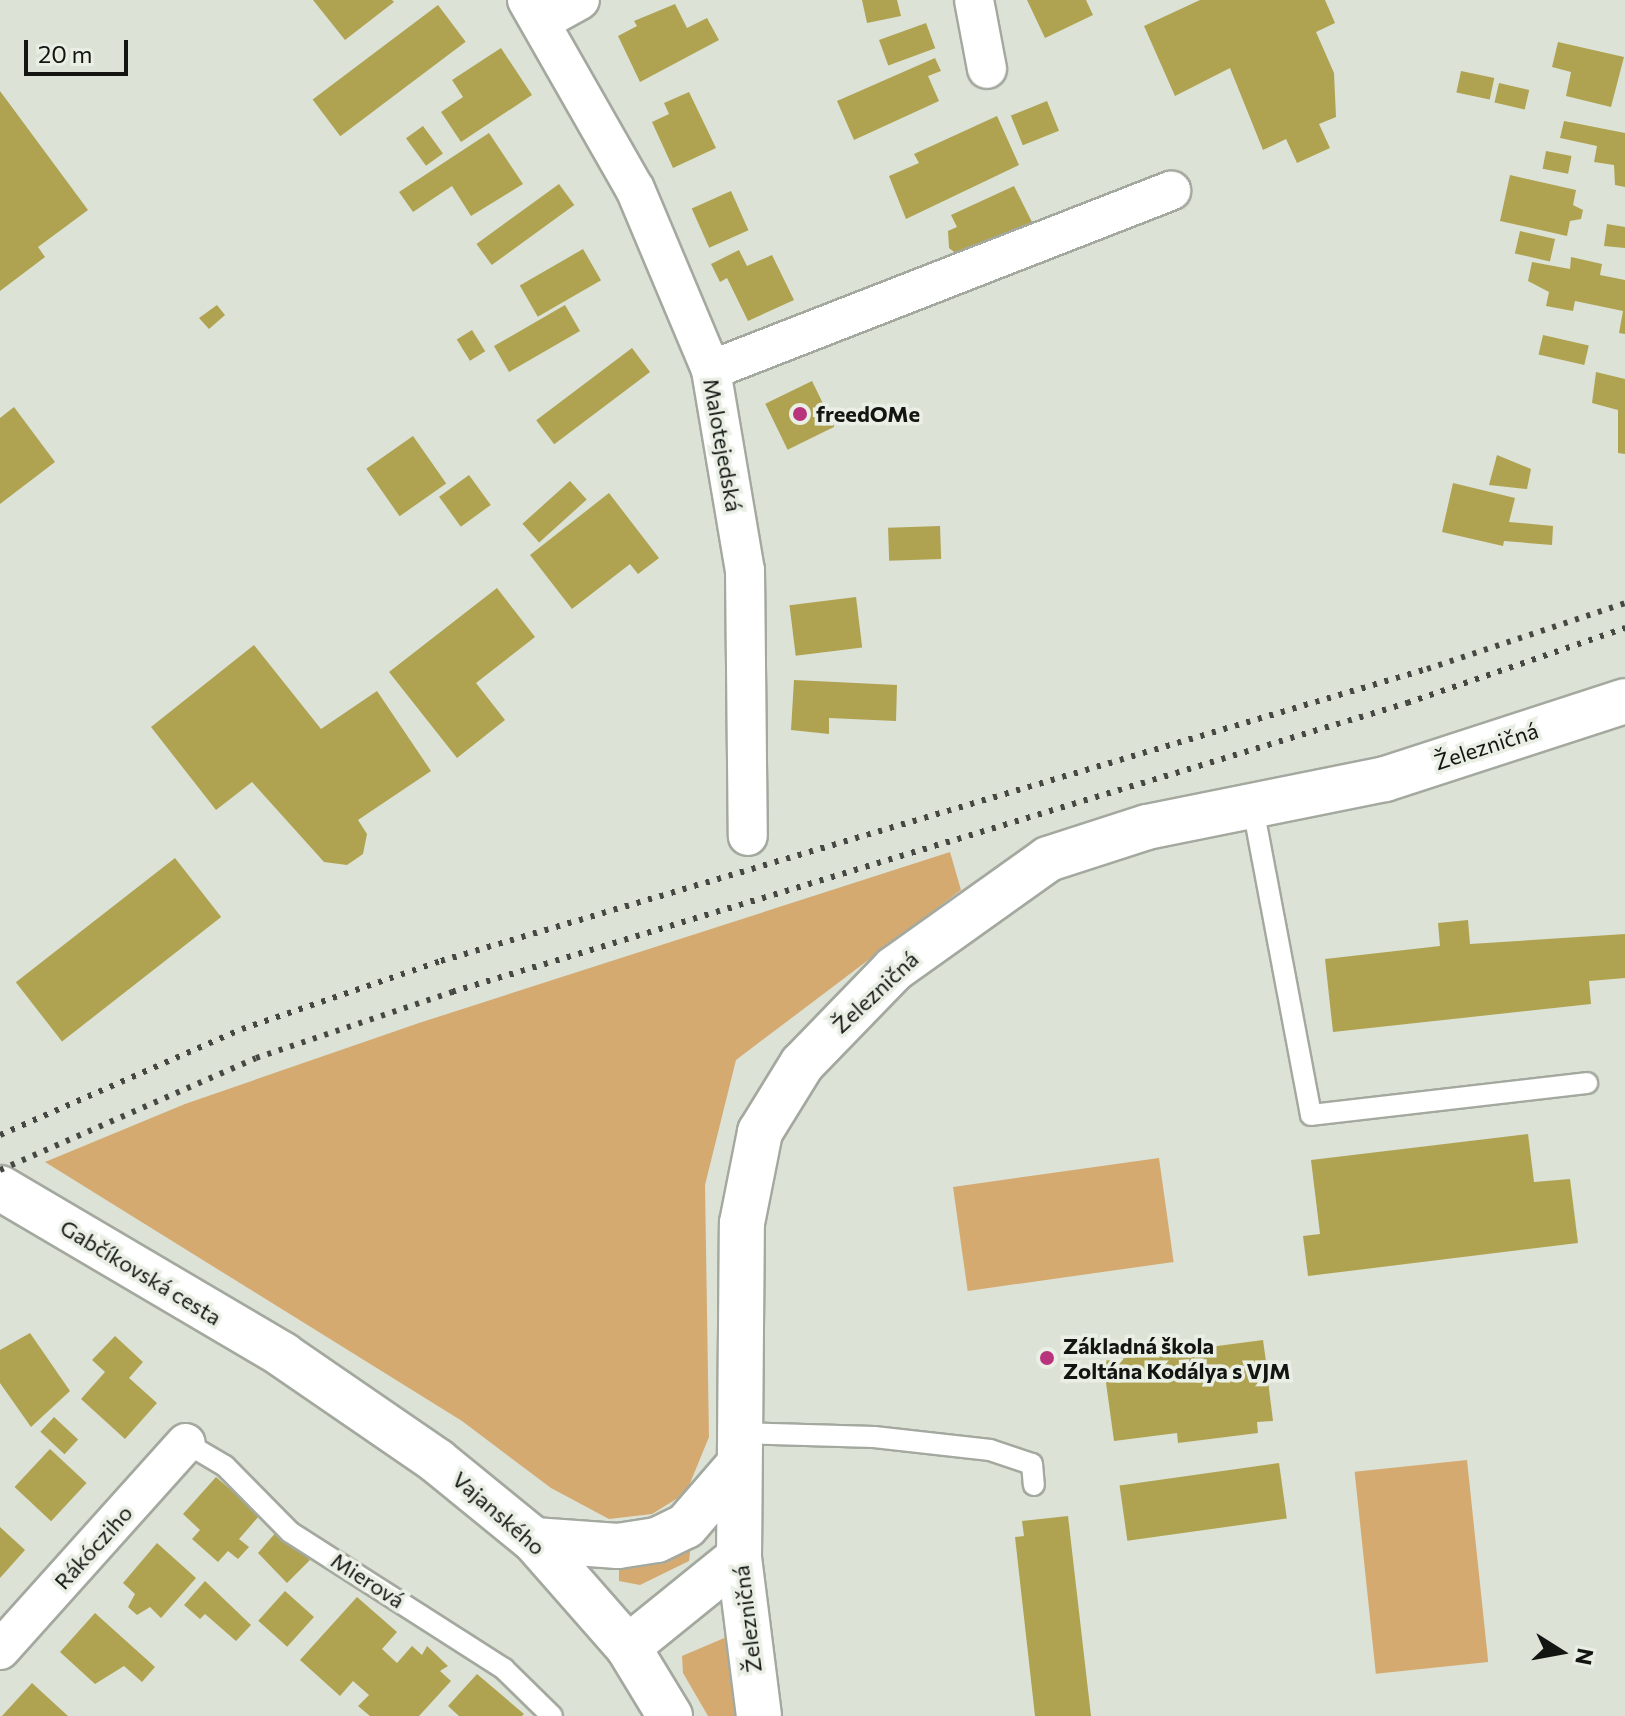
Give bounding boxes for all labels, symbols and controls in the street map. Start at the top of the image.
scale bar [28,24,132,74]
text: 20 m [38,39,92,68]
street label: Malotejedská [698,376,748,514]
place label: freedOMe [816,401,920,427]
marker: freedOMe [791,405,809,423]
street label: Železničná [1431,717,1541,775]
street label: Železničná [827,946,923,1038]
street label: Gabčíkovská cesta [56,1214,226,1330]
place label: Základná škola Zoltána Kodálya s VJM [1063,1332,1290,1384]
marker: Základná škola Zoltána Kodálya s VJM [1038,1349,1056,1367]
street label: Vajanského [447,1466,551,1560]
street label: Rákócziho [48,1500,138,1594]
street label: Mierová [326,1547,410,1613]
street label: Železničná [727,1564,767,1674]
north arrow [1521,1612,1601,1692]
text: N [1570,1646,1600,1667]

